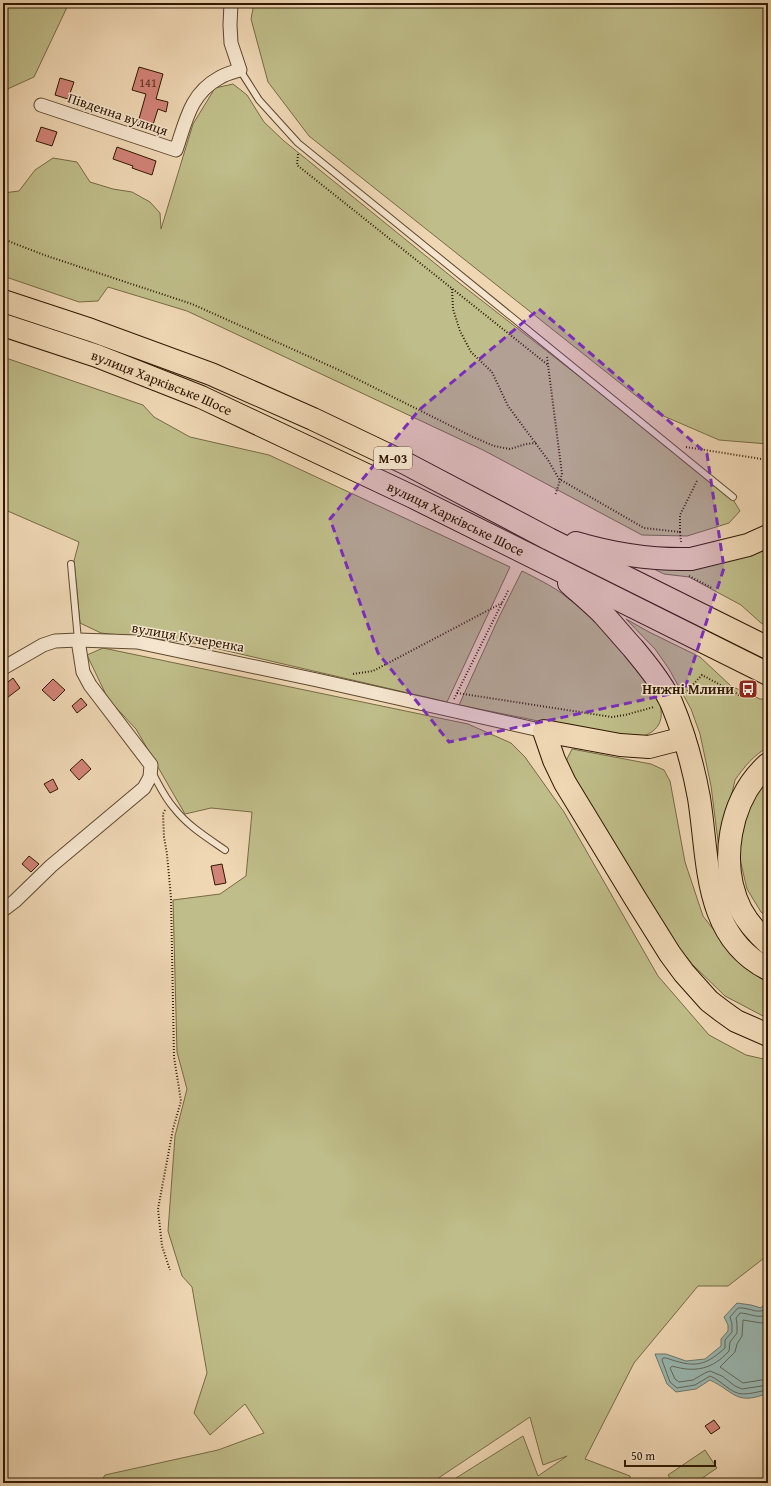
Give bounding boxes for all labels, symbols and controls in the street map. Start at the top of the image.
house number: 141 [139,74,157,91]
street label: Південна вулиця [65,87,171,141]
street label: вулиця Харківське Шосе [89,345,236,421]
road number: М-03 [374,447,412,469]
street label: вулиця Харківське Шосе [384,476,528,561]
street label: вулиця Кучеренка [130,617,246,657]
bus stop icon: Нижні Млини [737,678,759,700]
place label: Нижні Млини [642,679,734,699]
scale bar [625,1442,715,1468]
text: 50 m [631,1447,655,1464]

